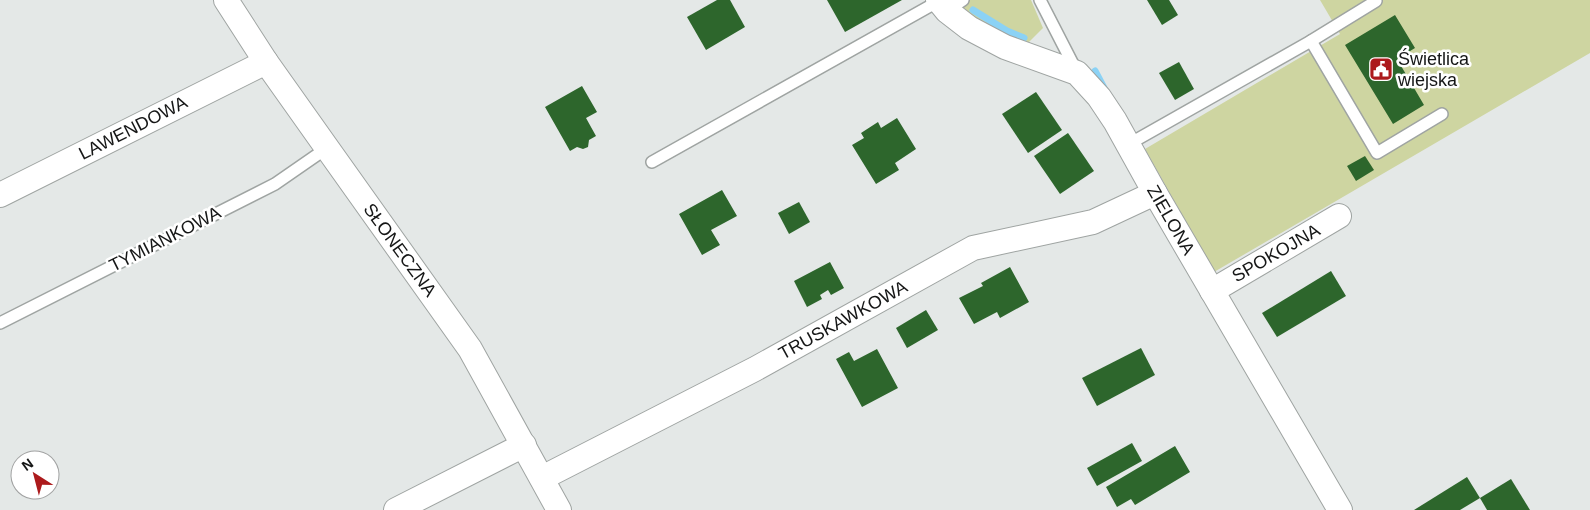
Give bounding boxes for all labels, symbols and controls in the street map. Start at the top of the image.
place label: Świetlica wiejska [1397,48,1470,90]
public building icon: Świetlica wiejska [1368,56,1394,82]
street label: LAWENDOWA [76,92,190,164]
street label: ZIELONA [1143,182,1199,258]
street label: SŁONECZNA [360,200,440,300]
street label: TYMIANKOWA [106,202,224,276]
street label: SPOKOJNA [1229,220,1323,286]
street label: TRUSKAWKOWA [775,276,911,364]
north arrow [10,450,60,500]
text: N [19,455,36,474]

